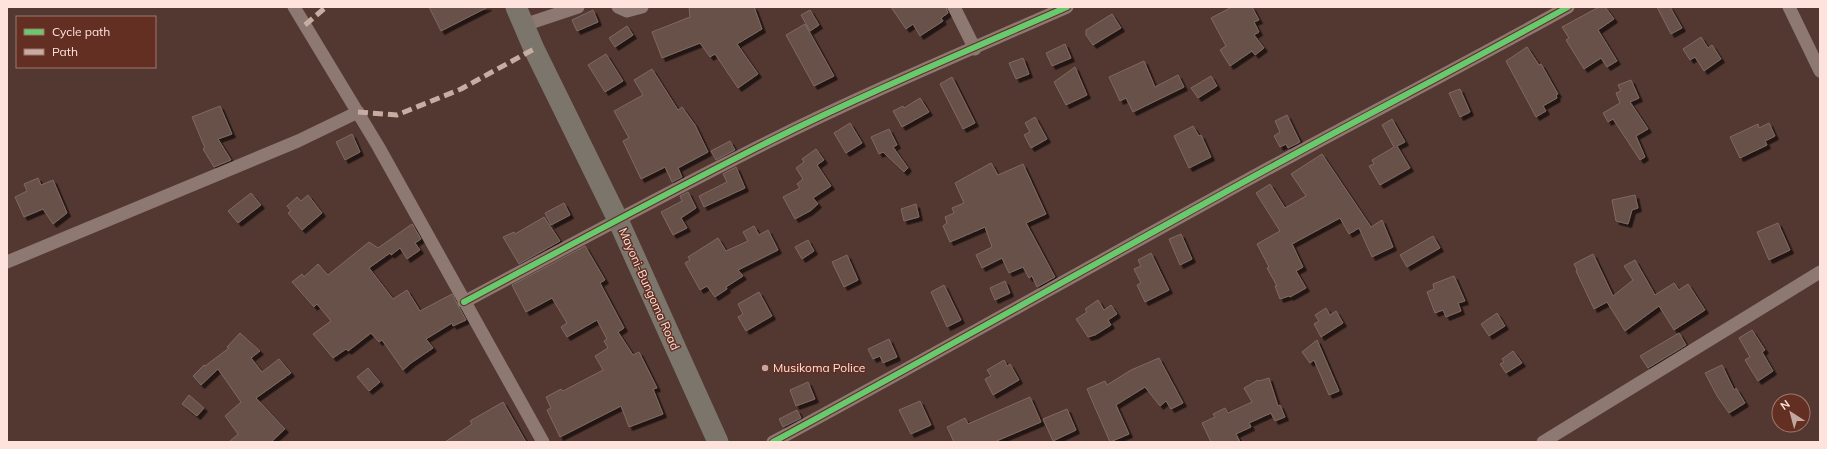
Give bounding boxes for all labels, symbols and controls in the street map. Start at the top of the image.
legend [16,16,156,68]
text: Cycle path [52,24,110,39]
text: Path [52,44,78,59]
street label: Mayoni-Bungoma Road [616,225,683,352]
place label: Musikoma Police [773,360,865,375]
marker: Musikoma Police [760,363,770,373]
north arrow [1771,393,1811,433]
text: N [1778,397,1793,413]

